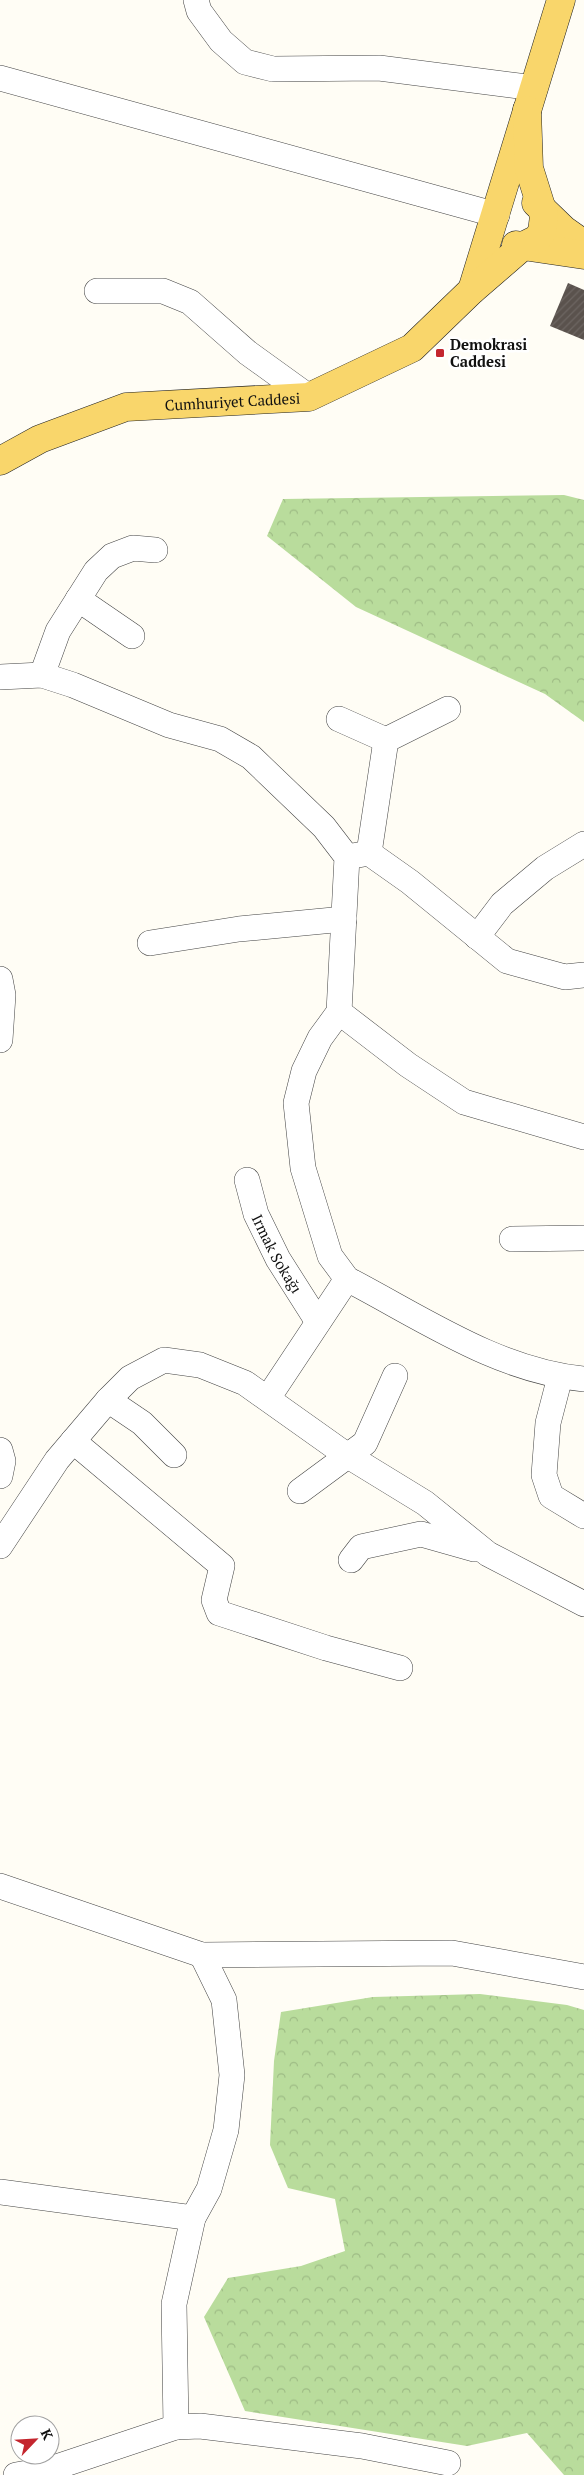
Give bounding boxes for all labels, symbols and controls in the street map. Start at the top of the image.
place label: Demokrasi Caddesi [450,334,527,371]
marker: Demokrasi Caddesi [434,347,446,359]
street label: Cumhuriyet Caddesi [164,388,301,415]
street label: Irmak Sokağı [248,1211,307,1297]
north arrow [10,2415,60,2465]
text: K [37,2426,58,2443]

